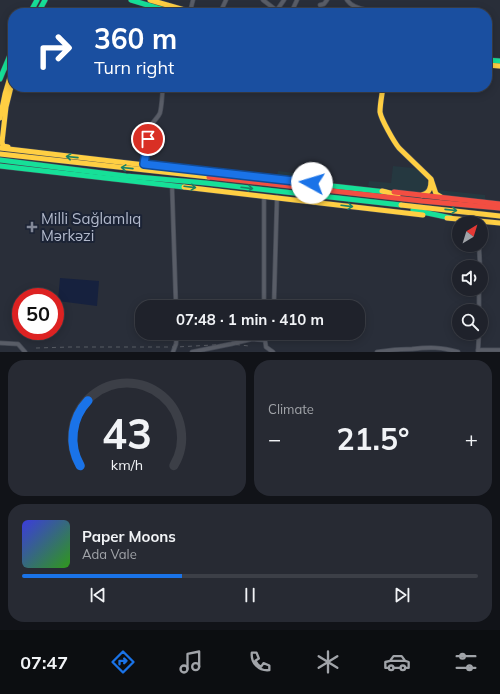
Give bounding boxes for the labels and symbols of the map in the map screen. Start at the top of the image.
pin [131,122,165,156]
one-way arrow [66,153,79,160]
position arrow [291,162,333,204]
one-way arrow [121,165,134,172]
one-way arrow [183,184,196,191]
one-way arrow [240,184,253,192]
one-way arrow [340,202,353,209]
one-way arrow [444,207,457,214]
place label: Milli Sağlamlıq Mərkəzi [41,209,141,245]
north arrow [452,216,488,252]
marker: Milli Sağlamlıq Mərkəzi [26,221,38,233]
speed limit sign: 50 [12,288,64,340]

